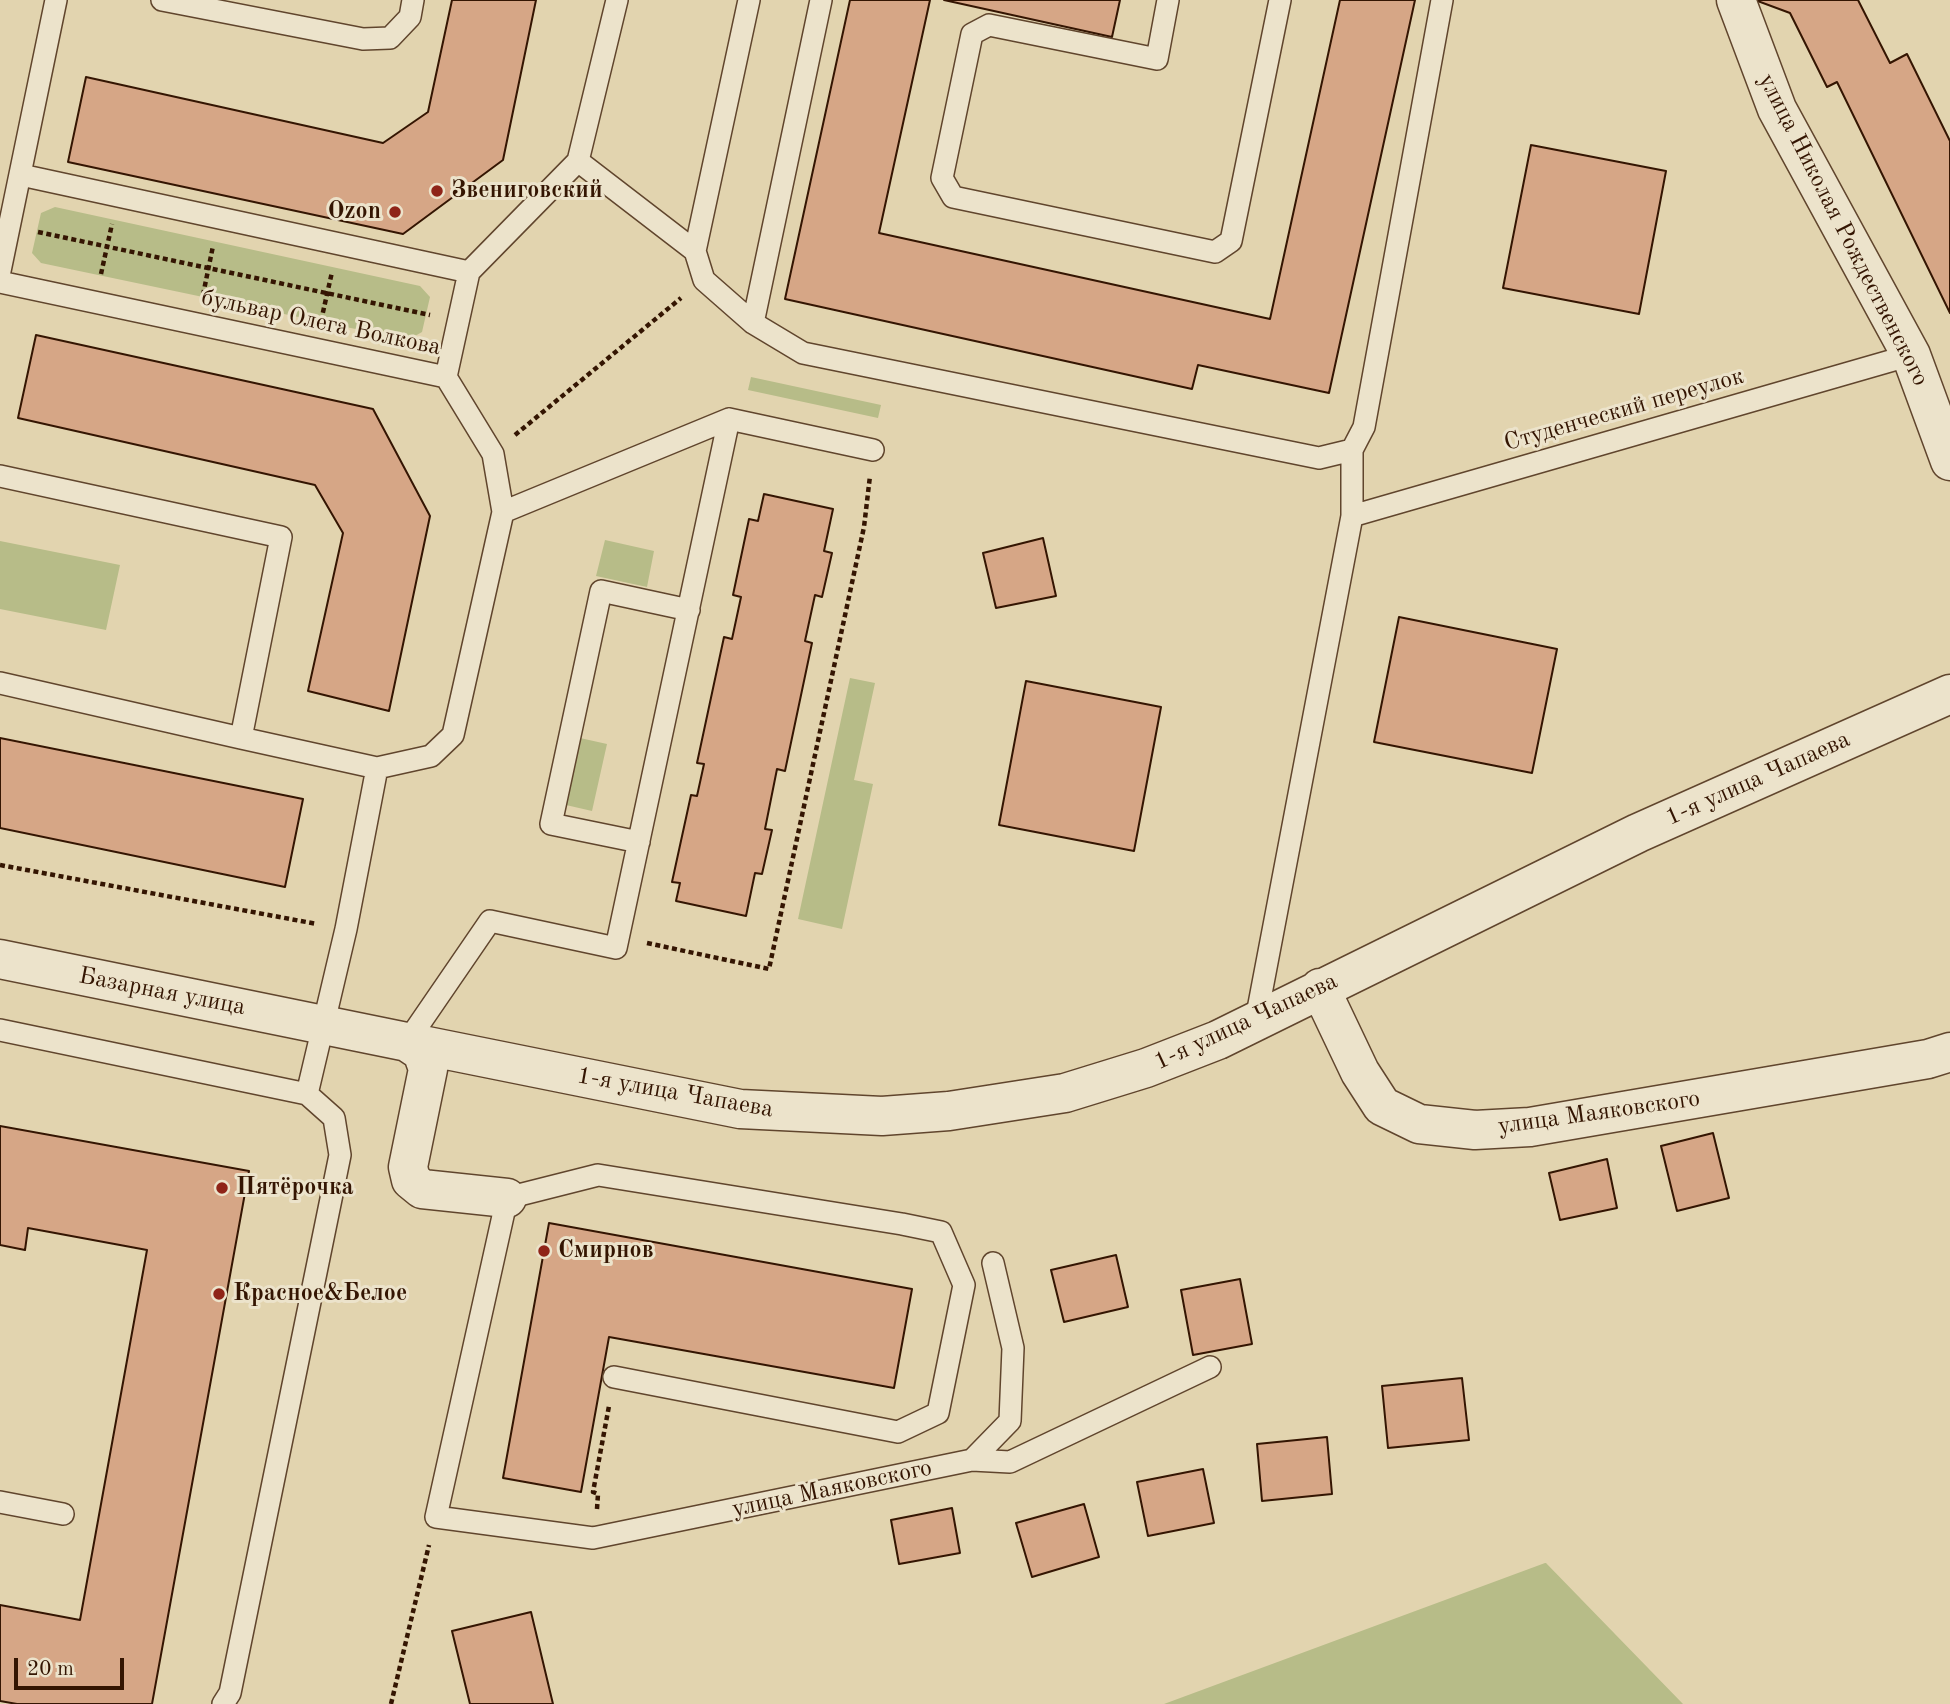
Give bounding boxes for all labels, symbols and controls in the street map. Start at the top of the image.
street label: улица Николая Рождественского [1751,69,1935,391]
place label: Звениговский [451,177,603,205]
marker: Звениговский [429,183,445,199]
place label: Ozon [327,198,381,226]
marker: Ozon [387,204,403,220]
street label: бульвар Олега Волкова [199,284,443,362]
street label: Студенческий переулок [1501,362,1747,458]
street label: 1-я улица Чапаева [1661,725,1855,833]
street label: Базарная улица [76,962,248,1022]
street label: 1-я улица Чапаева [1150,967,1342,1077]
street label: 1-я улица Чапаева [575,1062,775,1124]
street label: улица Маяковского [1496,1085,1702,1141]
place label: Пятёрочка [236,1174,354,1202]
marker: Пятёрочка [214,1180,230,1196]
place label: Смирнов [558,1237,654,1265]
marker: Смирнов [536,1243,552,1259]
place label: Красное&Белое [233,1280,407,1308]
marker: Красное&Белое [211,1286,227,1302]
street label: улица Маяковского [729,1454,935,1524]
scale bar [18,1644,128,1688]
text: 20 m [27,1659,74,1680]

